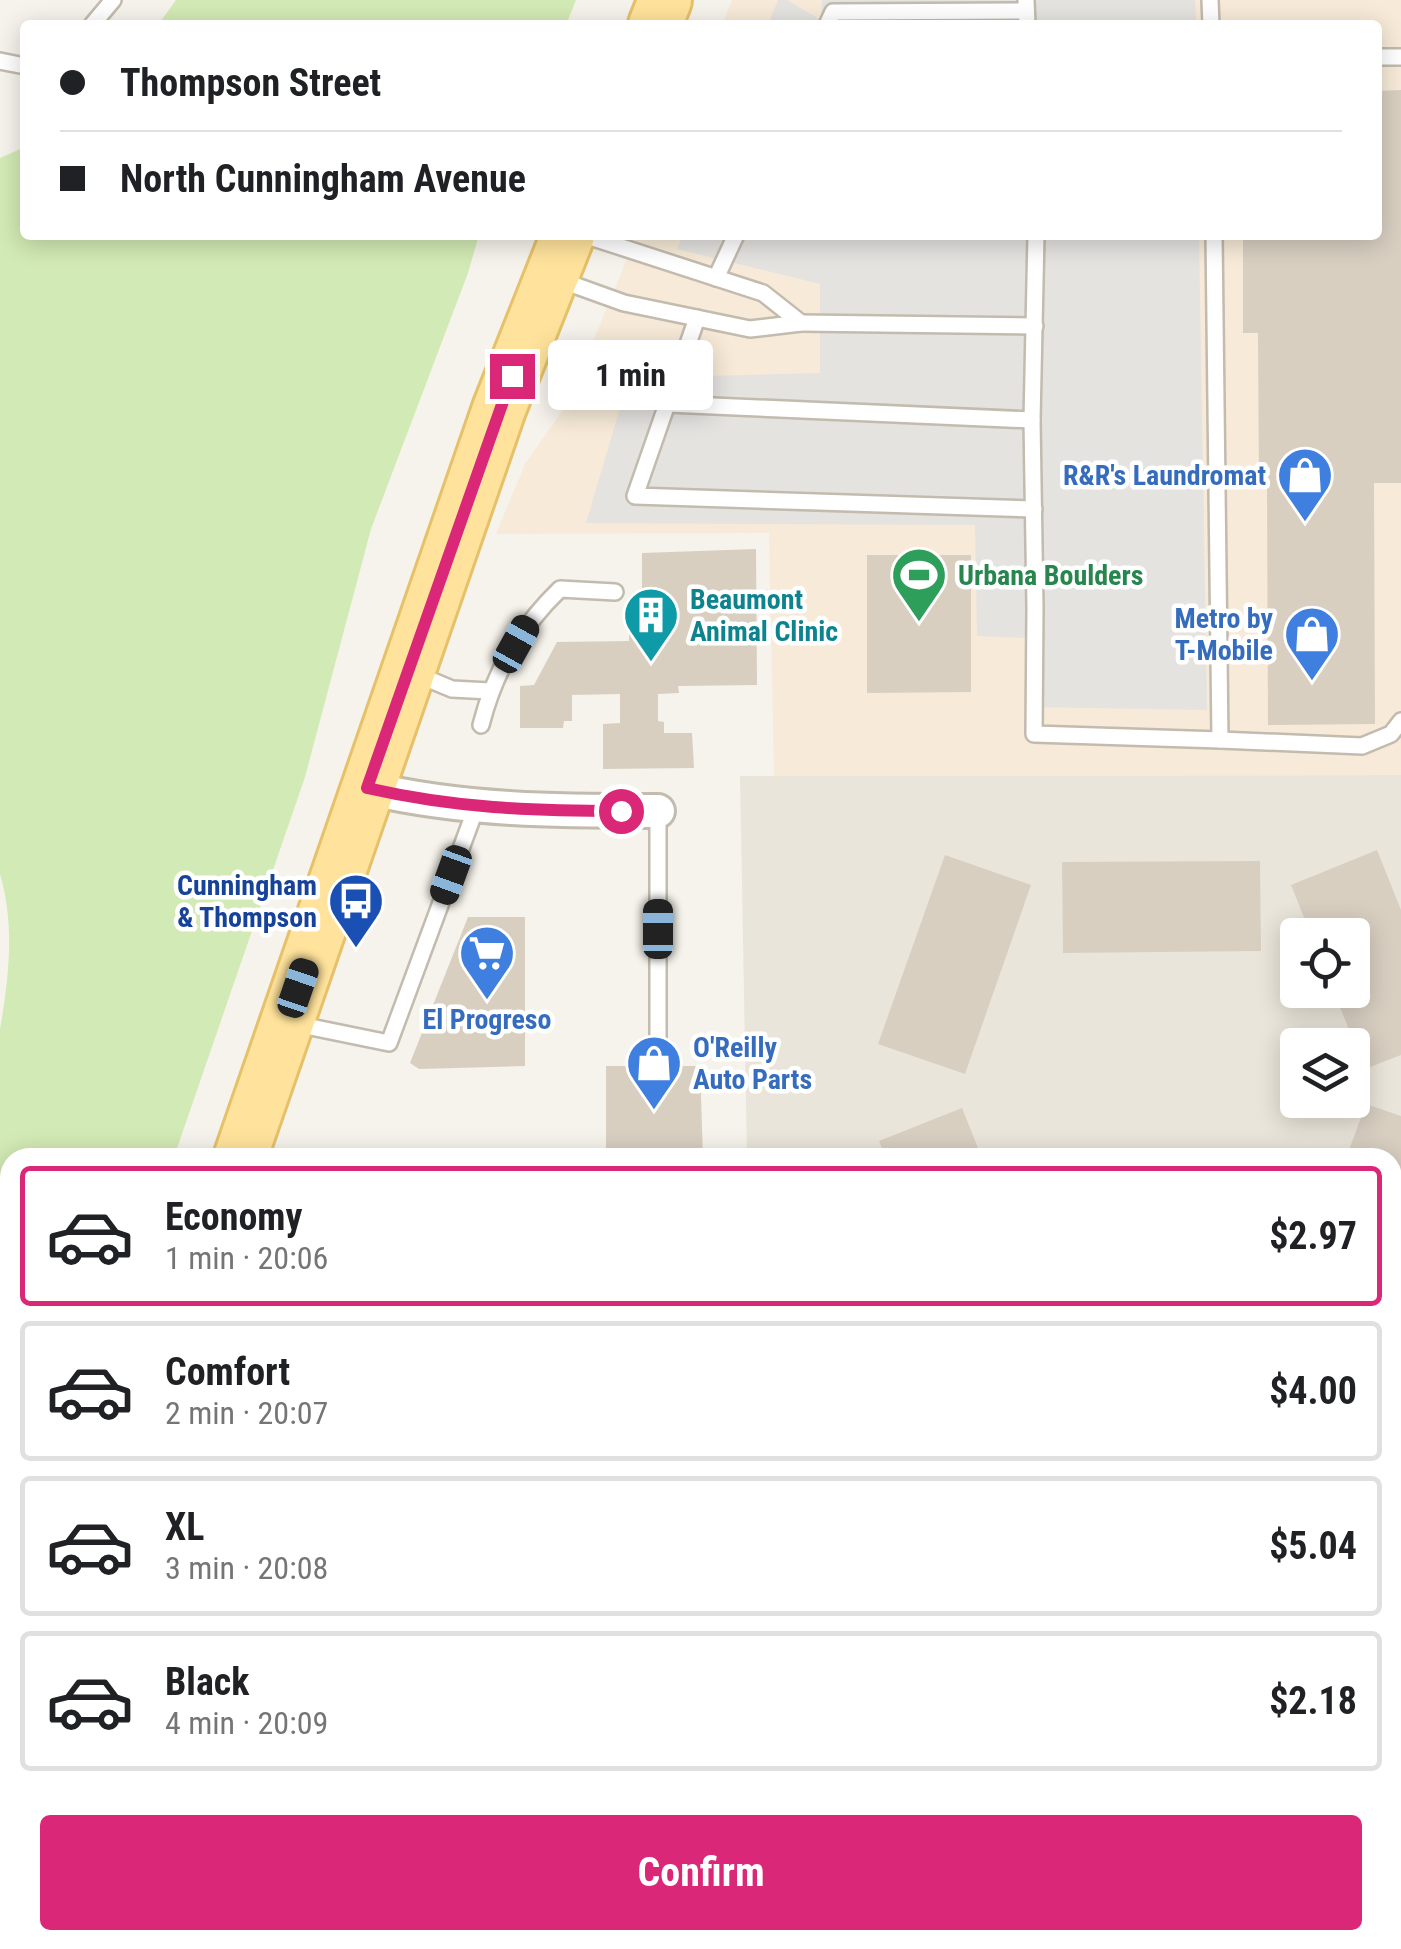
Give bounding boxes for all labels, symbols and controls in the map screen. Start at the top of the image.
text: Thompson Street [120,61,381,105]
text: North Cunningham Avenue [120,157,526,201]
callout: 1 min [547,341,712,411]
route end [490,354,535,399]
text: 1 min [595,356,666,394]
shop icon: R&R's Laundromat [1275,445,1335,524]
place label: R&R's Laundromat [1063,459,1266,492]
sports icon: Urbana Boulders [889,545,949,624]
place label: Urbana Boulders [958,559,1143,592]
place label: Beaumont Animal Clinic [690,583,838,648]
building icon: Beaumont Animal Clinic [621,585,681,664]
place label: Metro by T-Mobile [1174,602,1274,667]
shop icon: Metro by T-Mobile [1282,604,1342,683]
car [488,610,544,678]
route start [599,789,644,834]
car [427,842,475,908]
place label: Cunningham & Thompson [177,869,317,934]
bus stop icon: Cunningham & Thompson [326,871,386,950]
car [643,899,673,959]
map controls [1280,918,1370,1118]
button: locate [1280,918,1370,1008]
supermarket icon: El Progreso [457,923,517,1002]
car [274,955,322,1021]
place label: El Progreso [422,1003,552,1036]
button: layers [1280,1028,1370,1118]
place label: O'Reilly Auto Parts [693,1031,812,1096]
shop icon: O'Reilly Auto Parts [624,1033,684,1112]
icon: car [45,1191,135,1281]
text: Economy [165,1195,302,1239]
text: $2.97 [1269,1214,1357,1258]
text: 1 min · 20:06 [165,1239,328,1277]
icon: car [45,1346,135,1436]
text: Comfort [165,1350,290,1394]
text: $4.00 [1269,1369,1357,1413]
text: 2 min · 20:07 [165,1394,328,1432]
icon: car [45,1501,135,1591]
text: XL [165,1505,204,1549]
text: $5.04 [1269,1524,1357,1568]
text: 3 min · 20:08 [165,1549,328,1587]
icon: car [45,1656,135,1746]
text: Black [165,1660,249,1704]
text: $2.18 [1269,1679,1357,1723]
text: 4 min · 20:09 [165,1704,328,1742]
button: Confirm [40,1815,1362,1930]

